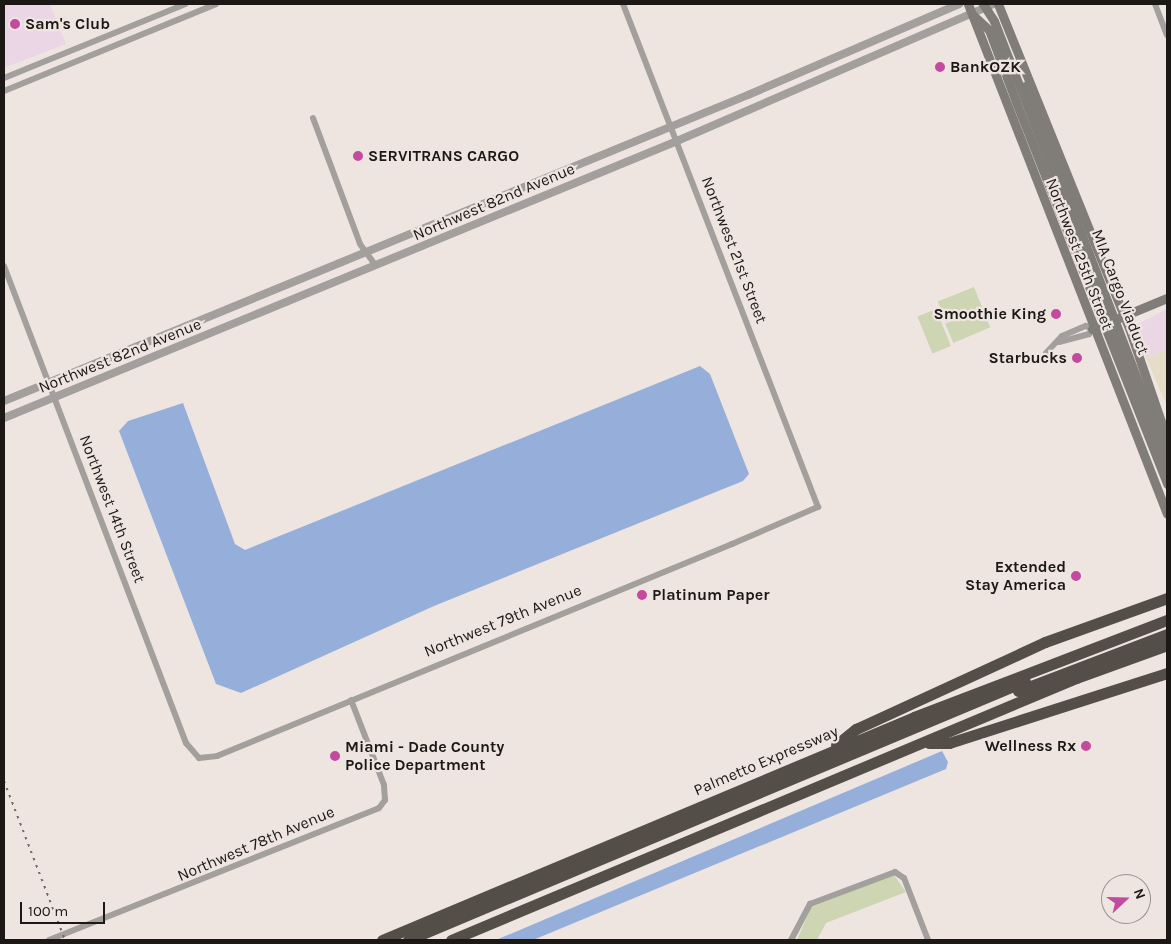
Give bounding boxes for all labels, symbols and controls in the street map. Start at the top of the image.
place label: Sam's Club [25,14,110,34]
marker: Sam's Club [9,18,21,30]
place label: BankOZK [950,57,1021,77]
marker: BankOZK [934,61,946,73]
place label: SERVITRANS CARGO [368,146,519,166]
marker: SERVITRANS CARGO [352,150,364,162]
street label: Northwest 82nd Avenue [410,159,578,245]
street label: Northwest 21st Street [697,174,771,326]
street label: Northwest 25th Street [1041,175,1117,333]
street label: MIA Cargo Viaduct [1087,227,1153,357]
place label: Smoothie King [933,304,1046,324]
marker: Smoothie King [1050,308,1062,320]
street label: Northwest 82nd Avenue [36,315,204,397]
place label: Starbucks [989,348,1067,368]
marker: Starbucks [1071,352,1083,364]
street label: Northwest 14th Street [75,432,149,586]
place label: Extended Stay America [965,557,1066,595]
marker: Extended Stay America [1070,570,1082,582]
street label: Northwest 79th Avenue [421,581,585,661]
place label: Platinum Paper [652,585,769,605]
marker: Platinum Paper [636,589,648,601]
street label: Palmetto Expressway [691,722,841,800]
place label: Wellness Rx [985,736,1076,756]
place label: Miami - Dade County Police Department [345,737,504,775]
marker: Wellness Rx [1080,740,1092,752]
marker: Miami - Dade County Police Department [329,750,341,762]
street label: Northwest 78th Avenue [175,802,337,886]
north arrow [1101,874,1151,924]
text: N [1130,886,1149,902]
scale bar [22,892,108,924]
text: 100 m [28,902,68,920]

